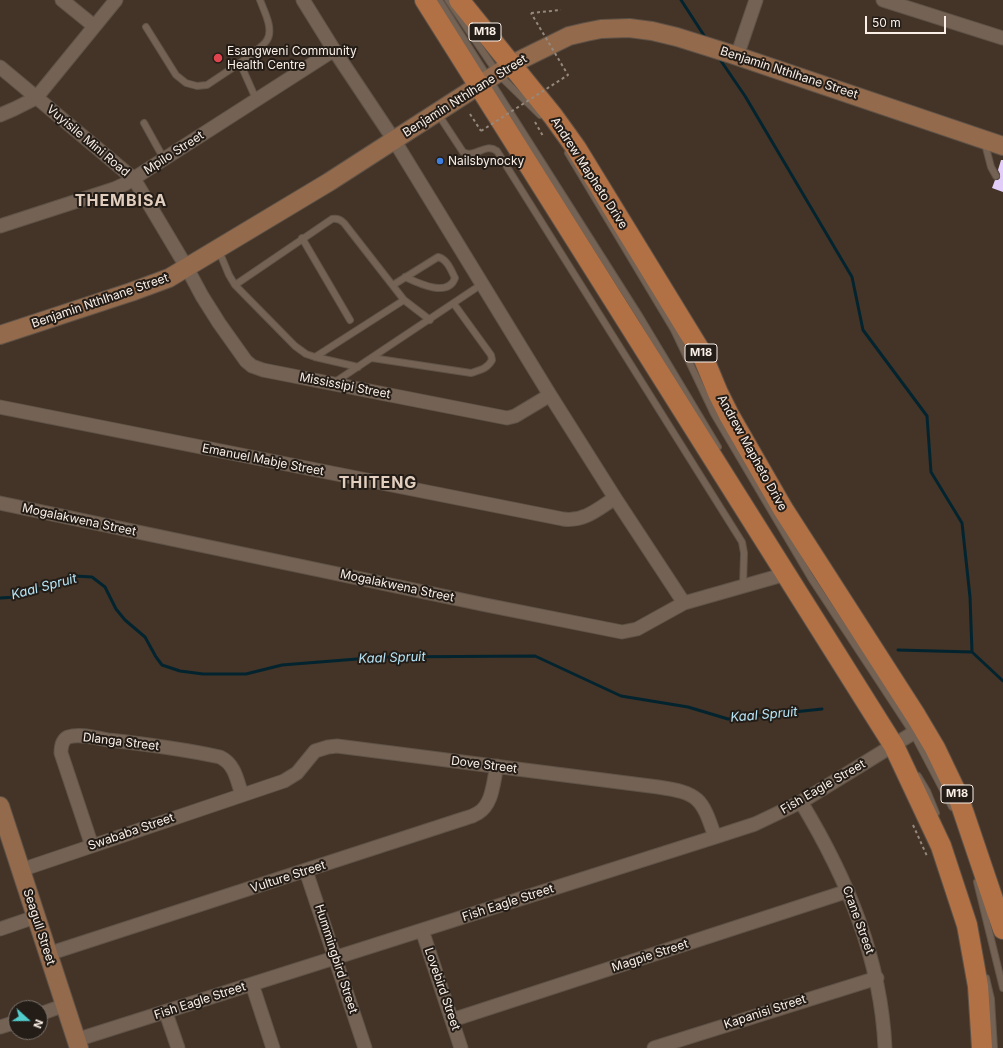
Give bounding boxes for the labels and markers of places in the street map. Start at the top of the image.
place label: Esangweni Community Health Centre [227,44,357,72]
marker: Esangweni Community Health Centre [212,52,224,64]
place label: Nailsbynocky [448,154,524,168]
marker: Nailsbynocky [435,156,445,166]

